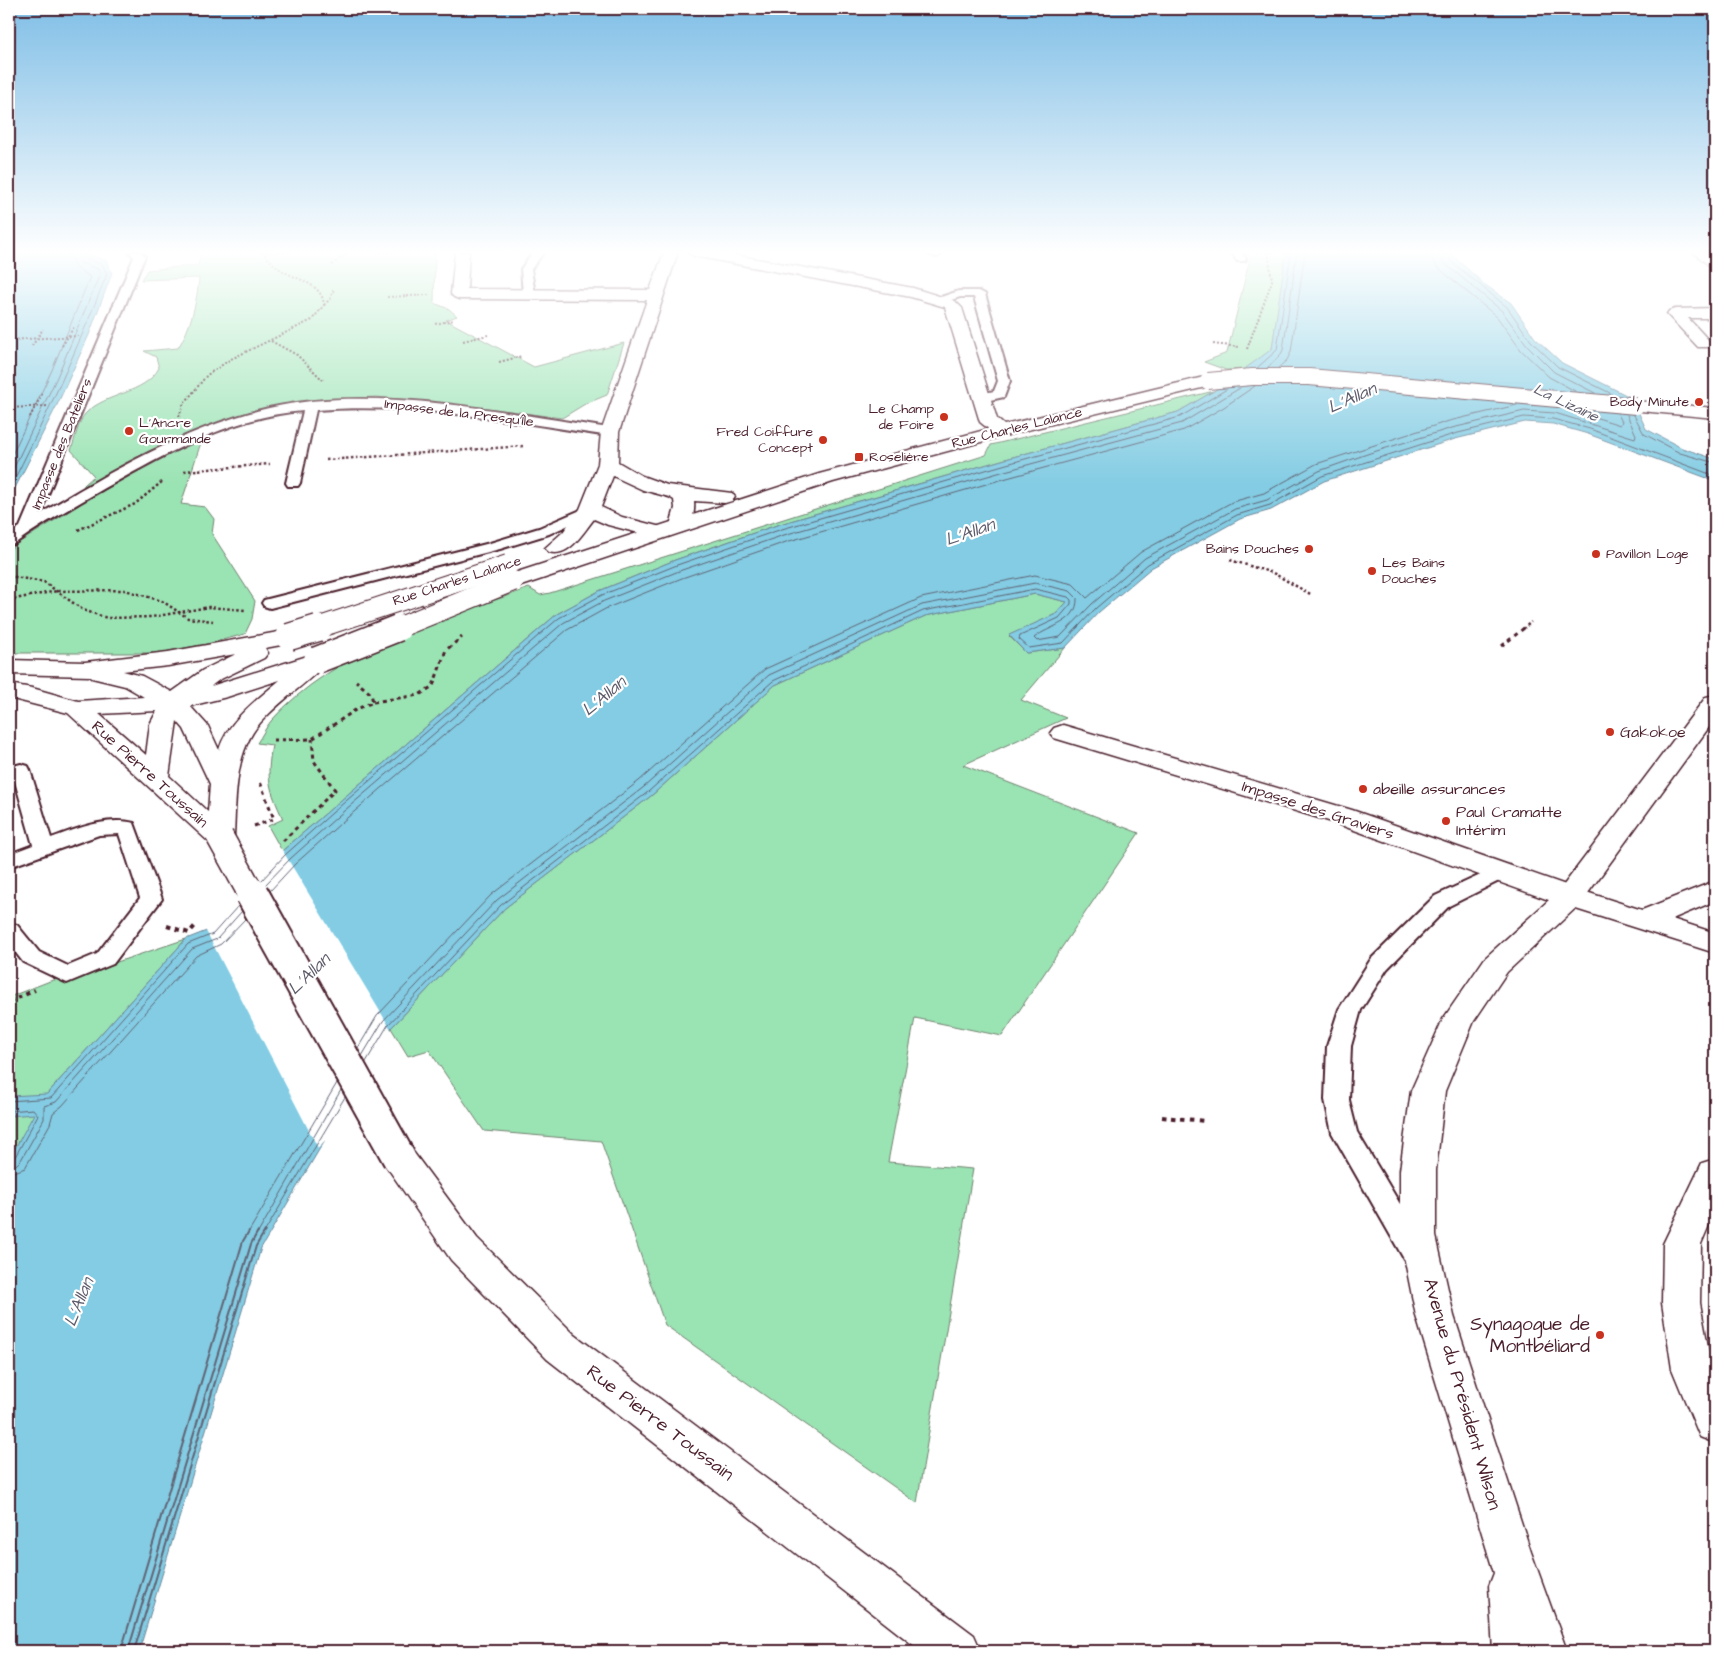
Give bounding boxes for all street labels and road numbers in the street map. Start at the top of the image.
street label: Impasse des Bateliers [27,376,97,512]
street label: Impasse de la Presqu'Île [383,394,535,432]
street label: Rue Charles Lalance [950,402,1085,454]
street label: Rue Charles Lalance [390,551,524,611]
street label: Rue Pierre Toussain [87,716,213,832]
street label: Impasse des Graviers [1239,775,1397,845]
street label: Avenue du Président Wilson [1416,1275,1508,1513]
street label: Rue Pierre Toussain [581,1359,739,1487]

